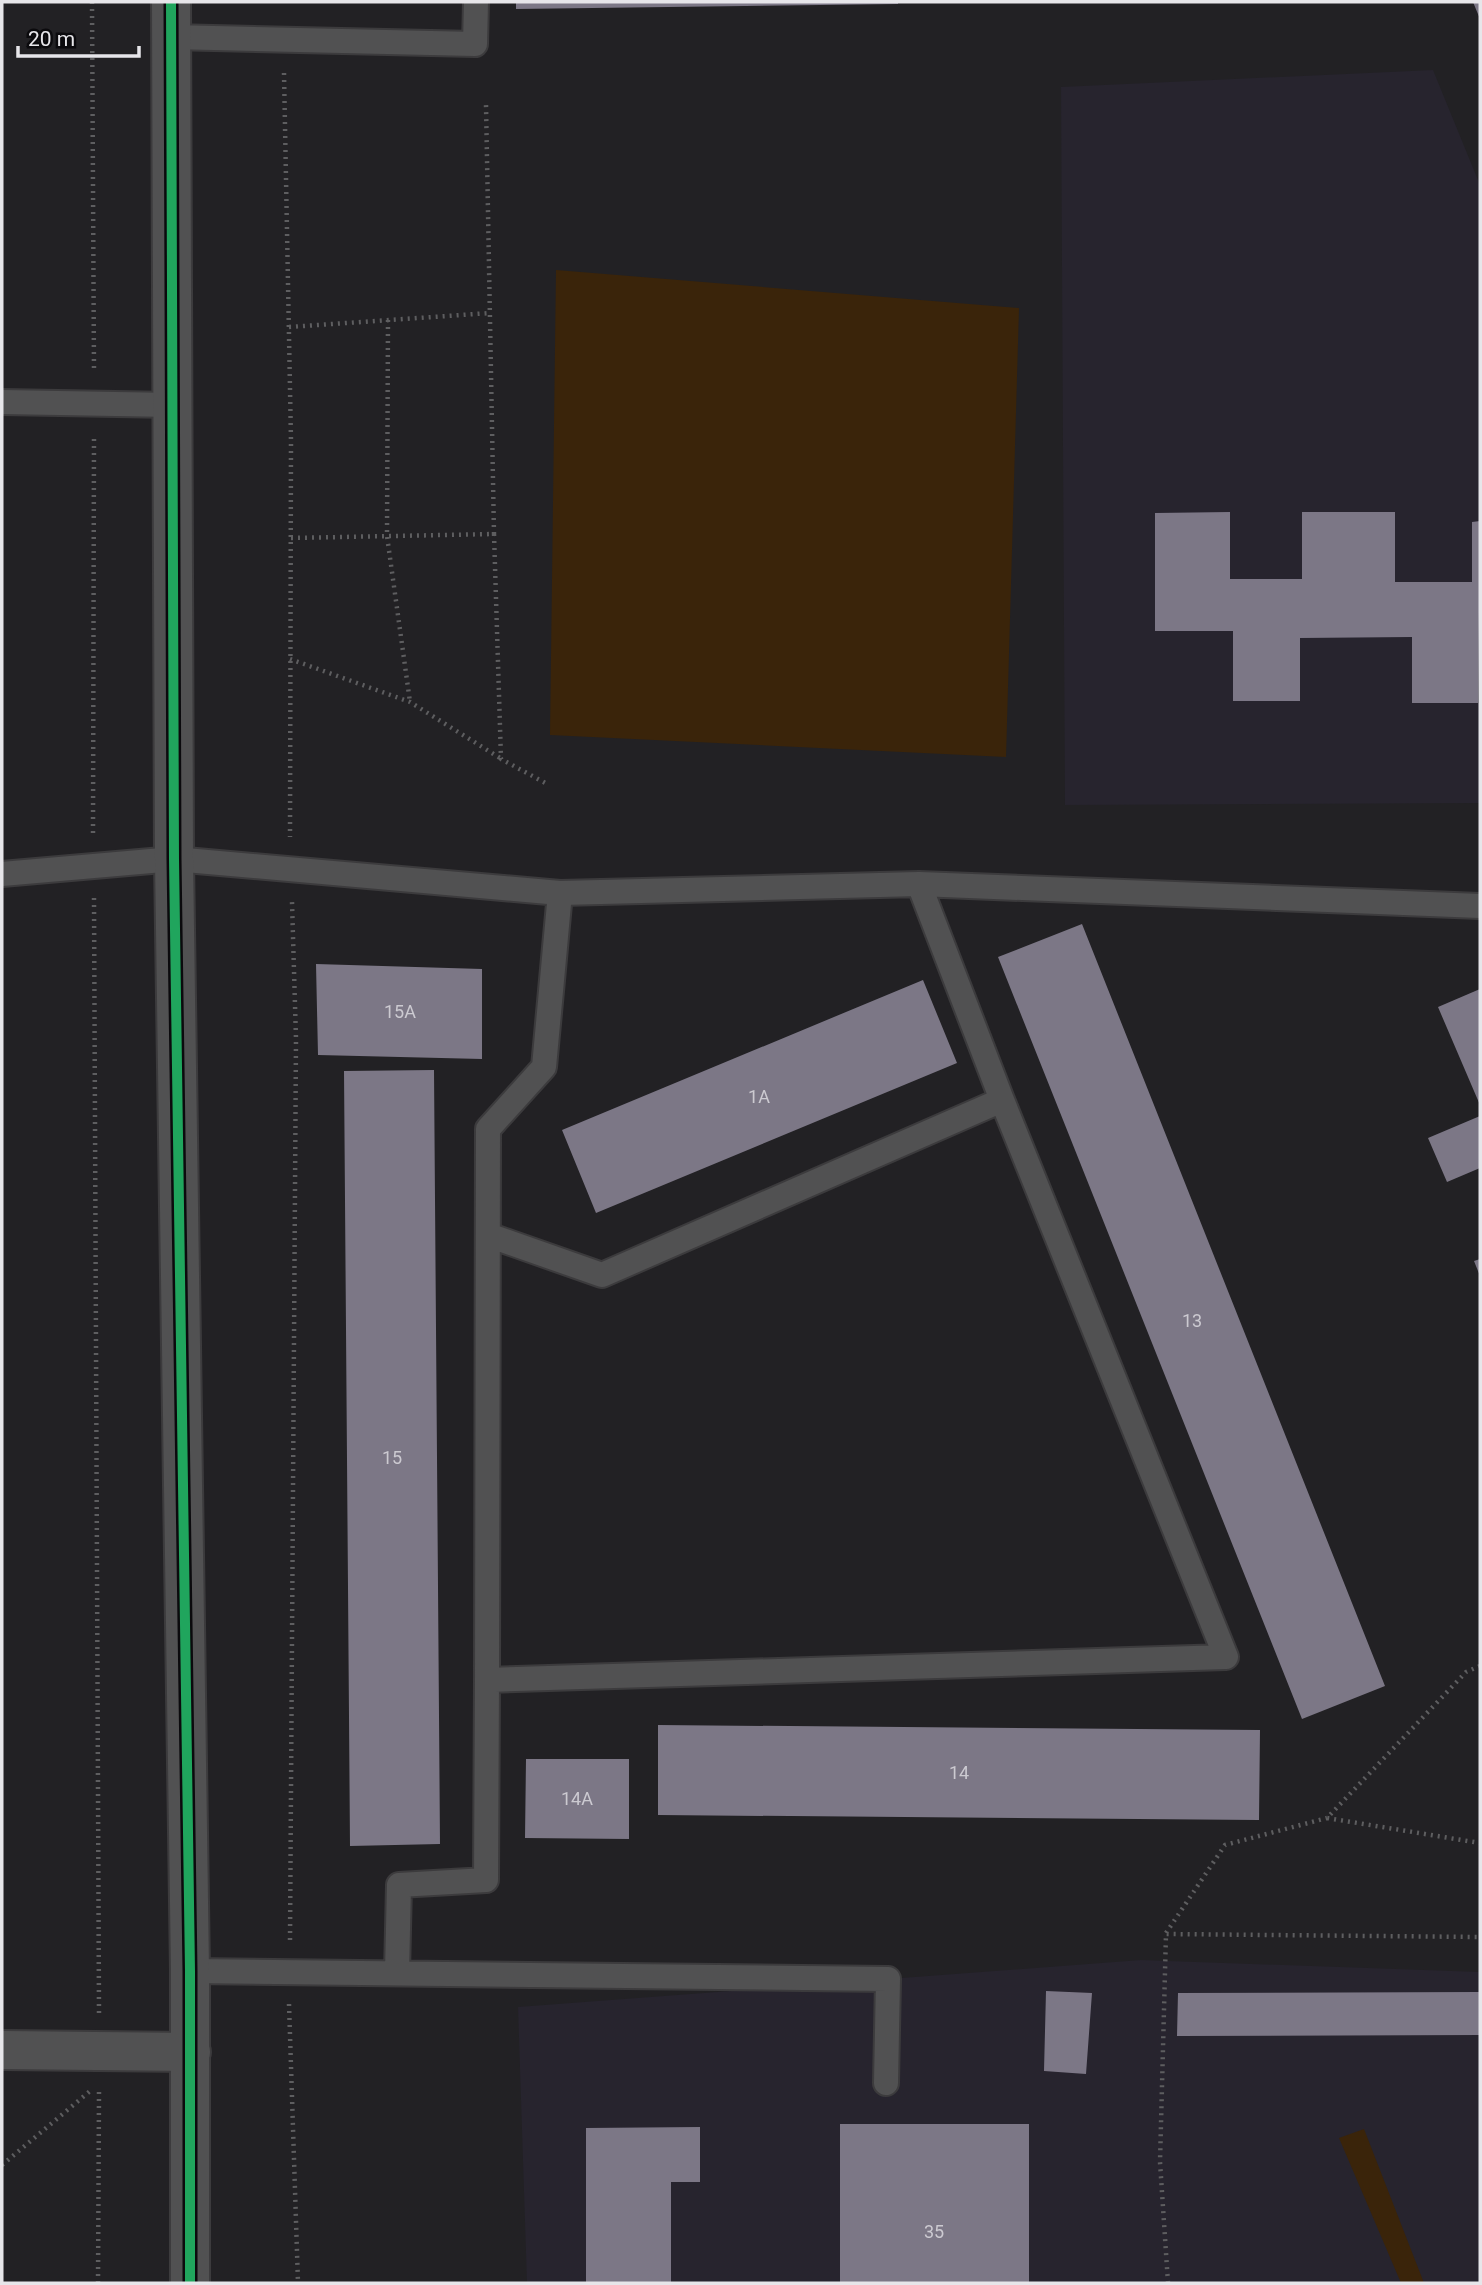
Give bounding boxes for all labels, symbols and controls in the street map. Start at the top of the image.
scale bar [18,14,138,58]
text: 20 m [28,27,75,51]
house number: 15А [384,1001,416,1022]
house number: 1А [748,1086,770,1107]
house number: 13 [1182,1310,1202,1331]
house number: 15 [382,1447,402,1468]
house number: 14 [949,1762,969,1783]
house number: 14А [561,1788,593,1809]
house number: 35 [924,2221,944,2242]

